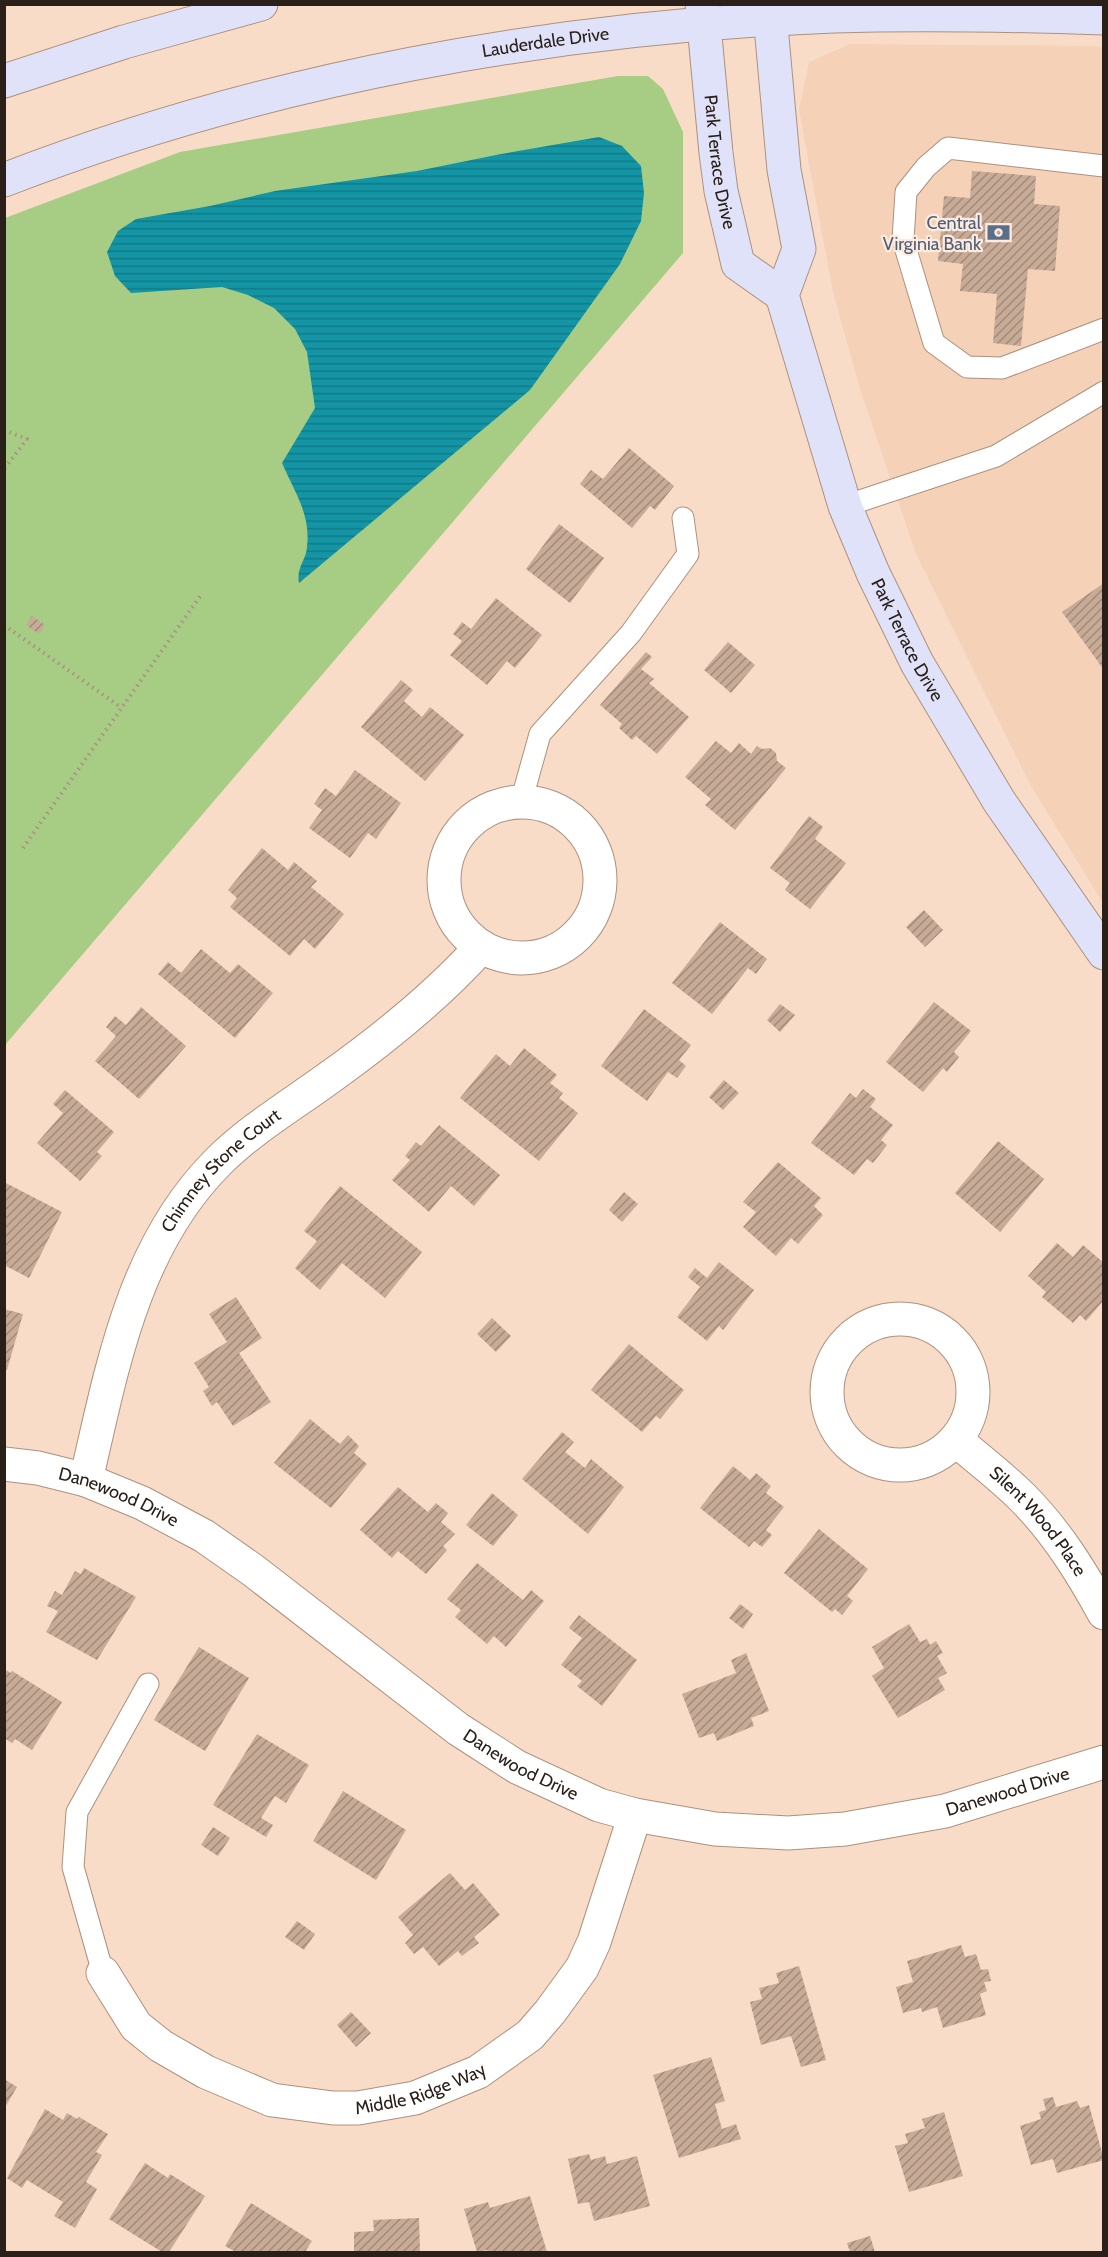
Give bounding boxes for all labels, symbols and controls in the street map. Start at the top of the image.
street label: Lauderdale Drive [480,23,610,62]
street label: Park Terrace Drive [700,94,741,231]
place label: Central Virginia Bank [883,212,982,255]
bank icon: Central Virginia Bank [986,220,1012,246]
street label: Park Terrace Drive [866,575,948,705]
street label: Chimney Stone Court [156,1104,285,1236]
street label: Silent Wood Place [985,1462,1091,1580]
street label: Danewood Drive [56,1463,182,1531]
street label: Danewood Drive [459,1724,582,1805]
street label: Danewood Drive [943,1762,1072,1821]
street label: Middle Ridge Way [353,2059,490,2119]

